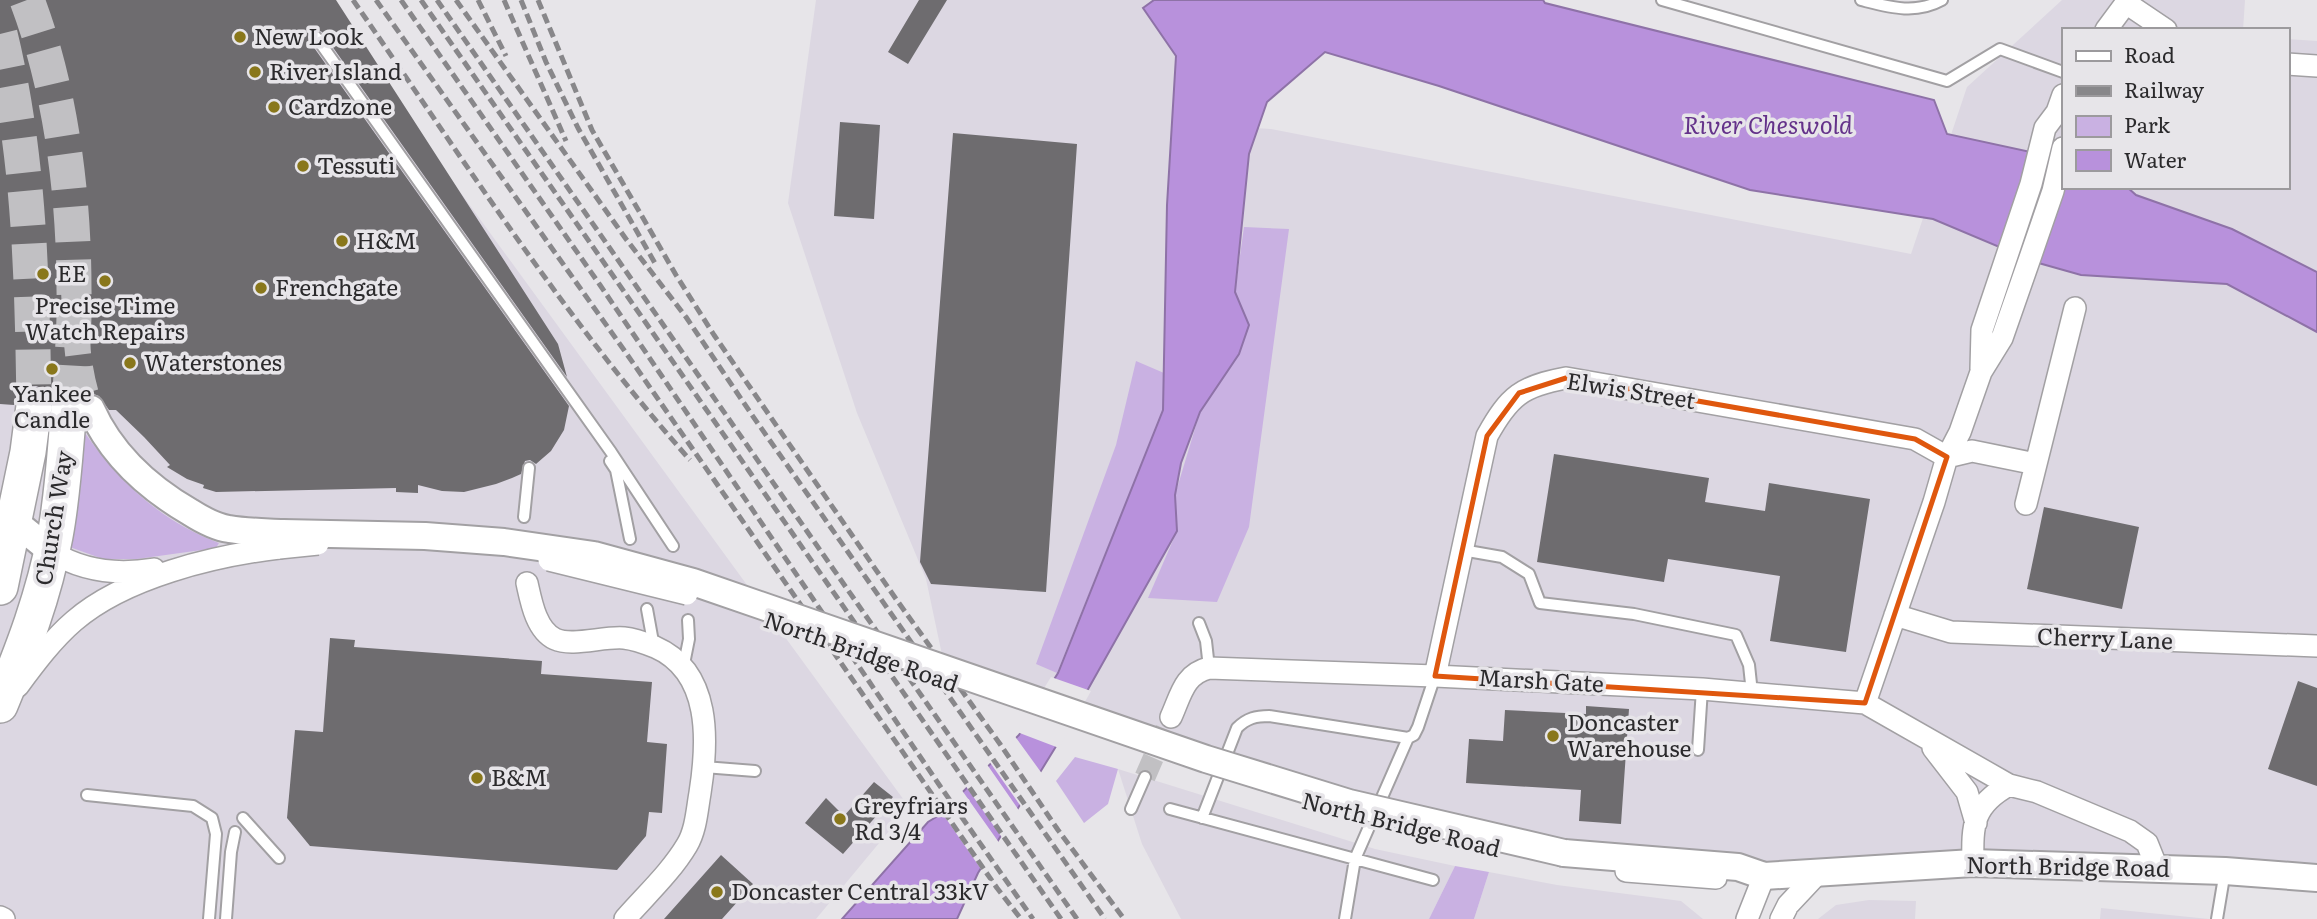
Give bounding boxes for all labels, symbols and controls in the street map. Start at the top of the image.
place label: New Look [254,18,364,52]
legend [2062,28,2289,189]
marker: New Look [232,29,248,45]
text: Road [2124,38,2175,69]
place label: River Island [269,53,402,87]
marker: River Island [247,64,263,80]
text: Railway [2124,73,2205,104]
place label: Cardzone [288,88,392,122]
marker: Cardzone [266,99,282,115]
water label: River Cheswold [1683,106,1853,141]
text: Park [2124,108,2170,139]
text: Water [2124,143,2186,174]
place label: Tessuti [317,147,396,181]
marker: Tessuti [295,158,311,174]
place label: H&M [356,222,417,256]
marker: H&M [334,233,350,249]
place label: EE [57,255,86,289]
marker: EE [35,266,51,282]
place label: Frenchgate [275,269,398,303]
marker: Precise Time Watch Repairs [97,273,113,289]
marker: Frenchgate [253,280,269,296]
place label: Precise Time Watch Repairs [25,287,185,347]
place label: Waterstones [144,344,282,378]
marker: Waterstones [122,355,138,371]
marker: Yankee Candle [44,361,60,377]
street label: Elwis Street [1564,362,1699,416]
place label: Yankee Candle [12,375,92,435]
street label: Church Way [25,447,80,588]
street label: North Bridge Road [760,601,964,699]
street label: Cherry Lane [2036,618,2174,656]
street label: Marsh Gate [1477,659,1605,699]
place label: Doncaster Warehouse [1567,704,1692,764]
marker: Doncaster Warehouse [1545,728,1561,744]
place label: B&M [491,759,547,793]
marker: B&M [469,770,485,786]
street label: North Bridge Road [1298,782,1504,864]
place label: Greyfriars Rd 3/4 [854,787,968,847]
marker: Greyfriars Rd 3/4 [832,811,848,827]
street label: North Bridge Road [1966,846,2170,884]
place label: Doncaster Central 33kV [731,873,989,907]
marker: Doncaster Central 33kV [709,884,725,900]

